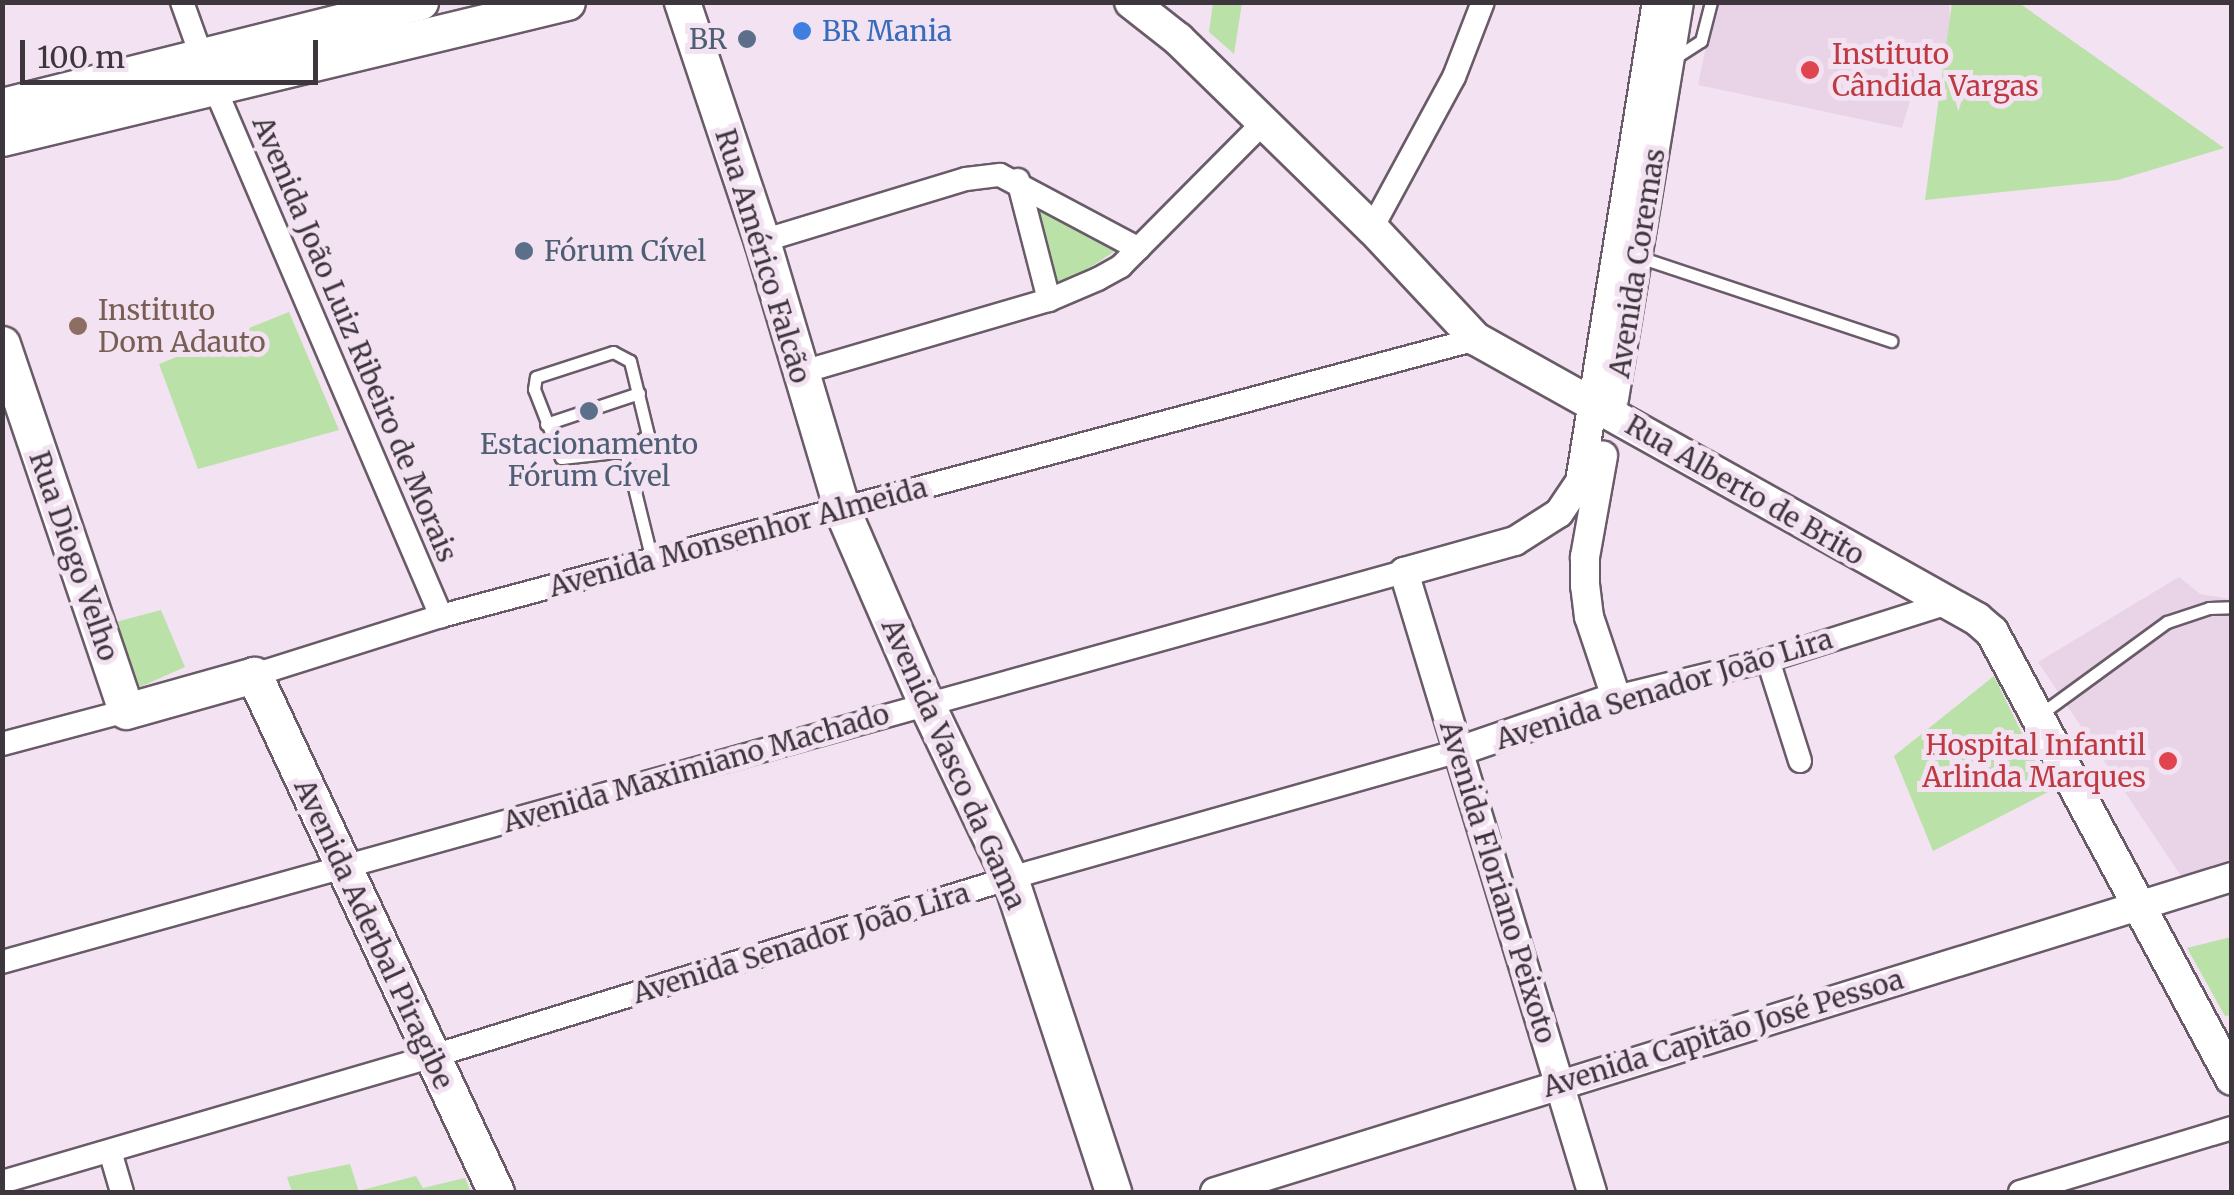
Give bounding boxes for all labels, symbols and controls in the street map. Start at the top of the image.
place label: BR Mania [822,14,952,48]
scale bar [25,20,322,82]
marker: BR Mania [791,20,813,42]
place label: BR [689,22,727,56]
marker: BR [736,28,758,50]
place label: Instituto Cândida Vargas [1832,37,2039,103]
text: 100 m [37,38,125,76]
marker: Instituto Cândida Vargas [1797,57,1823,83]
street label: Avenida João Luiz Ribeiro de Morais [246,111,464,567]
street label: Rua Américo Falcão [708,125,818,387]
street label: Avenida Coremas [1602,146,1672,380]
place label: Fórum Cível [544,234,706,268]
marker: Fórum Cível [513,240,535,262]
place label: Instituto Dom Adauto [98,293,266,359]
marker: Instituto Dom Adauto [67,315,89,337]
marker: Estacionamento Fórum Cível [578,400,600,422]
street label: Rua Alberto de Brito [1620,408,1870,572]
place label: Estacionamento Fórum Cível [480,427,698,493]
street label: Rua Diogo Velho [22,447,126,665]
street label: Avenida Monsenhor Almeida [545,470,931,604]
street label: Avenida Vasco da Gama [875,614,1033,914]
street label: Avenida Senador João Lira [1492,622,1836,756]
street label: Avenida Maximiano Machado [499,697,893,839]
street label: Avenida Floriano Peixoto [1433,717,1563,1047]
place label: Hospital Infantil Arlinda Marques [1922,728,2146,794]
marker: Hospital Infantil Arlinda Marques [2155,748,2181,774]
street label: Avenida Aderbal Piragibe [287,774,461,1094]
street label: Avenida Senador João Lira [629,876,973,1010]
street label: Avenida Capitão José Pessoa [1539,962,1907,1104]

